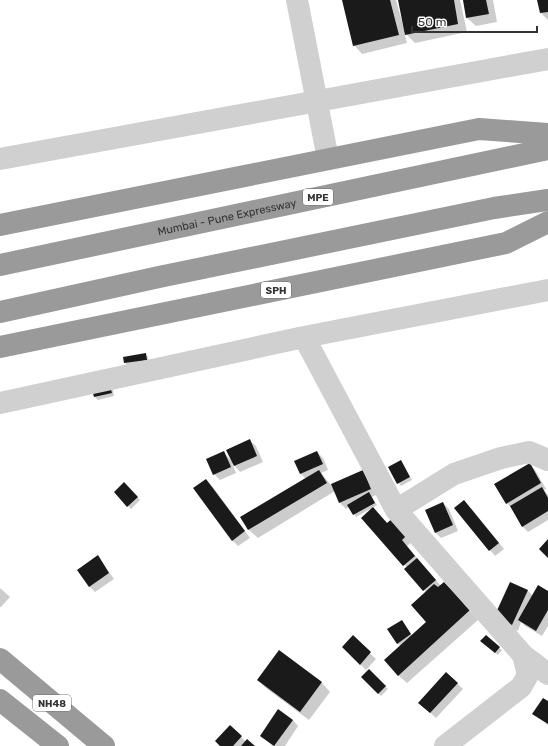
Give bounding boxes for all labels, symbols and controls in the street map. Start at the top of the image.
scale bar [412,8,537,34]
text: 50 m [418,15,446,29]
road number: MPE [303,189,333,205]
street label: Mumbai - Pune Expressway [156,196,298,238]
road number: SPH [261,282,291,298]
road number: NH48 [33,695,71,711]

